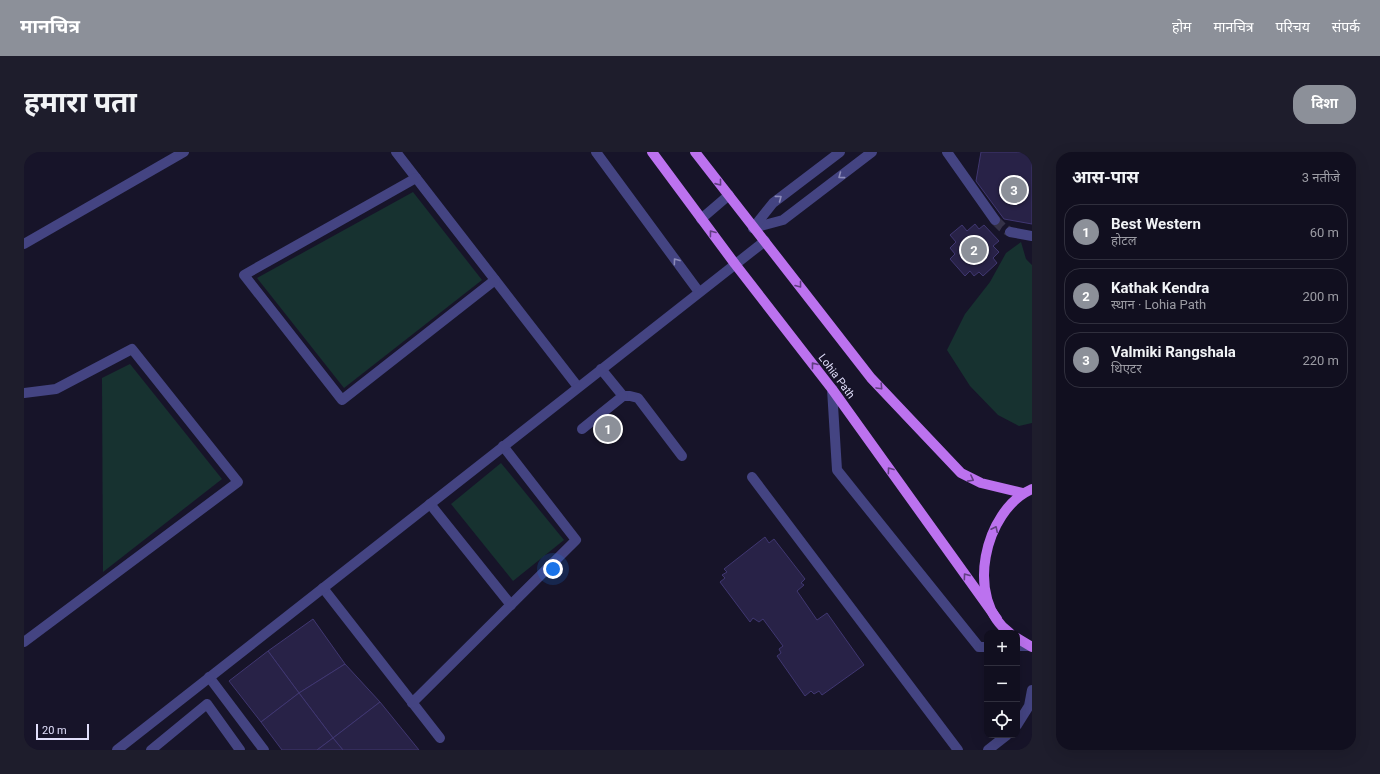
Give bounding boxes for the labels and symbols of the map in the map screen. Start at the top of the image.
one-way arrow [838,171,845,178]
pin: 3 [1001,175,1027,205]
one-way arrow [715,178,722,185]
one-way arrow [775,196,782,203]
one-way arrow [710,231,717,238]
pin: 2 [961,235,987,265]
one-way arrow [674,258,681,265]
one-way arrow [795,280,802,287]
street label: Lohia Path [816,352,857,401]
one-way arrow [812,363,819,370]
one-way arrow [875,382,883,390]
pin: 1 [595,414,621,444]
one-way arrow [888,468,895,475]
one-way arrow [967,474,974,481]
one-way arrow [990,525,998,533]
your location [543,559,563,579]
one-way arrow [964,574,971,581]
scale bar [36,722,89,741]

